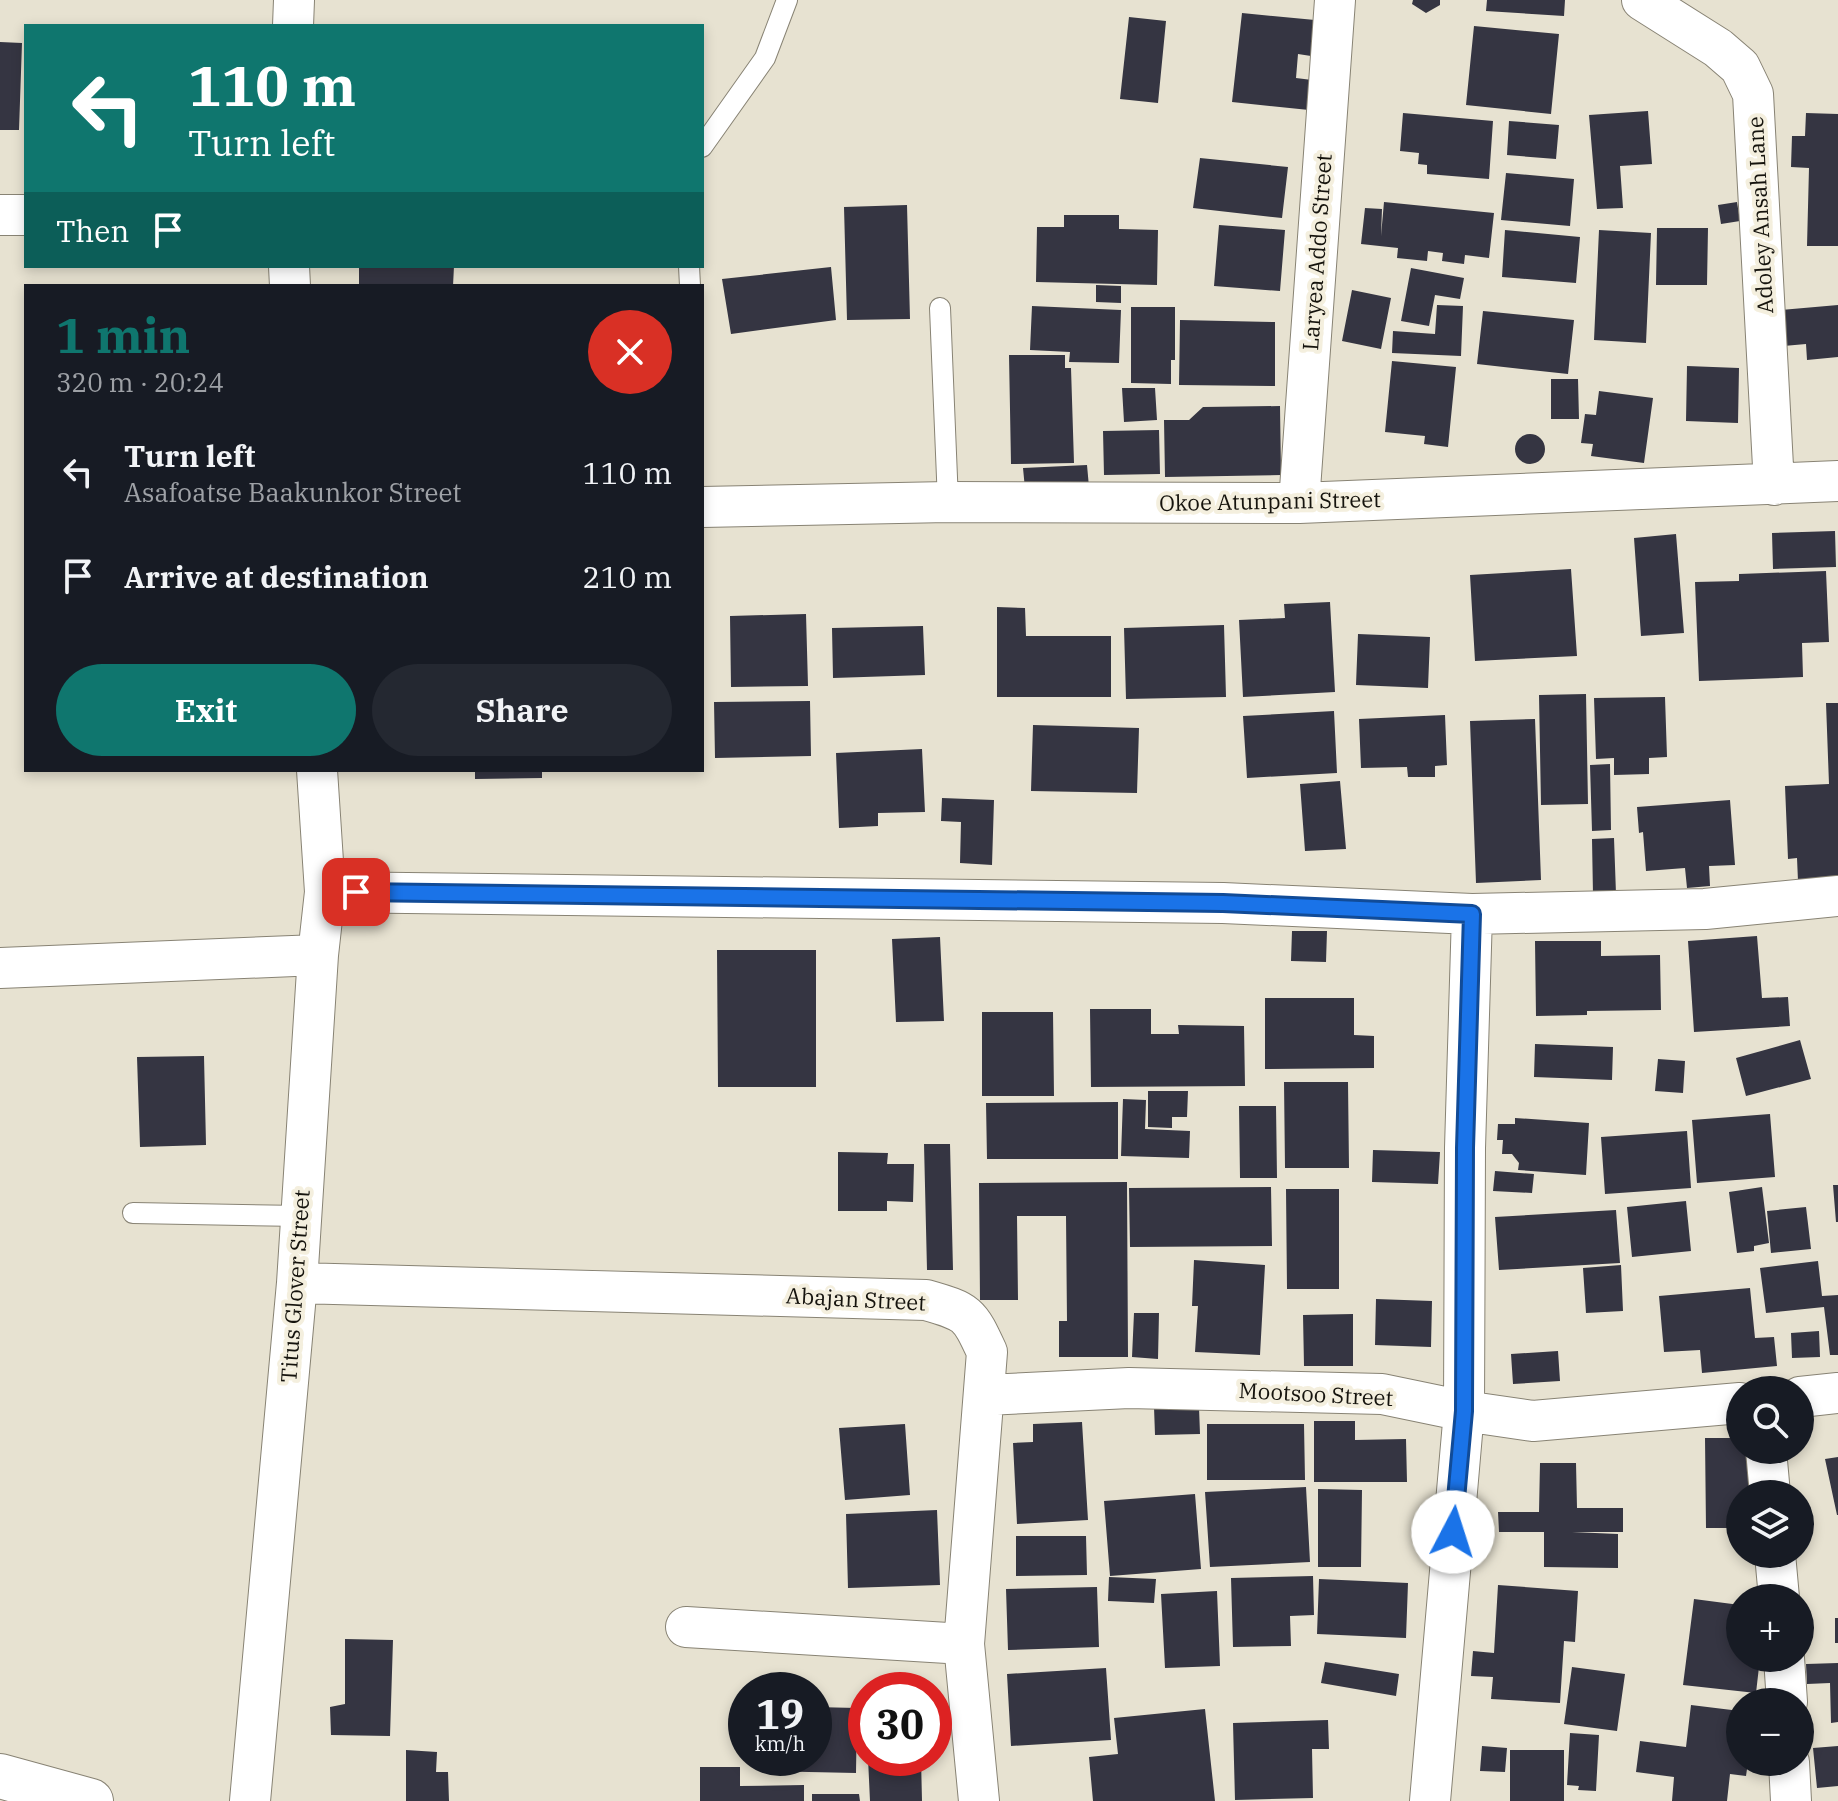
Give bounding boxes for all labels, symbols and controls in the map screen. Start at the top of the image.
text: 110 m [188,49,356,121]
icon: left [56,56,160,160]
street label: Adoley Ansah Lane [1740,116,1779,314]
text: Turn left [188,119,335,166]
street label: Laryea Addo Street [1295,152,1338,351]
icon: arrive [146,208,190,252]
text: Then [56,211,130,250]
text: 1 min [56,304,190,366]
button: close [588,310,672,394]
text: 320 m · 20:24 [56,365,224,399]
text: Turn left [124,436,256,475]
icon: left [56,450,100,494]
text: 110 m [582,453,672,492]
text: Asafoatse Baakunkor Street [124,475,462,509]
street label: Okoe Atunpani Street [1159,484,1381,517]
icon: arrive [56,554,100,598]
text: Arrive at destination [124,557,429,596]
text: 210 m [582,557,672,596]
button: Exit [56,664,356,756]
button: Share [372,664,672,756]
pin [322,858,390,926]
icon: arrive [334,870,378,914]
street label: Titus Glover Street [273,1188,316,1383]
street label: Abajan Street [785,1280,927,1317]
street label: Mootsoo Street [1238,1375,1394,1412]
map controls [1726,1376,1814,1776]
button: search [1726,1376,1814,1464]
button: layers [1726,1480,1814,1568]
position arrow [1411,1490,1495,1574]
button: + [1726,1584,1814,1672]
speed limit sign: 30 [848,1672,952,1776]
text: 19 [756,1688,804,1740]
button: − [1726,1688,1814,1776]
text: km/h [755,1730,805,1757]

